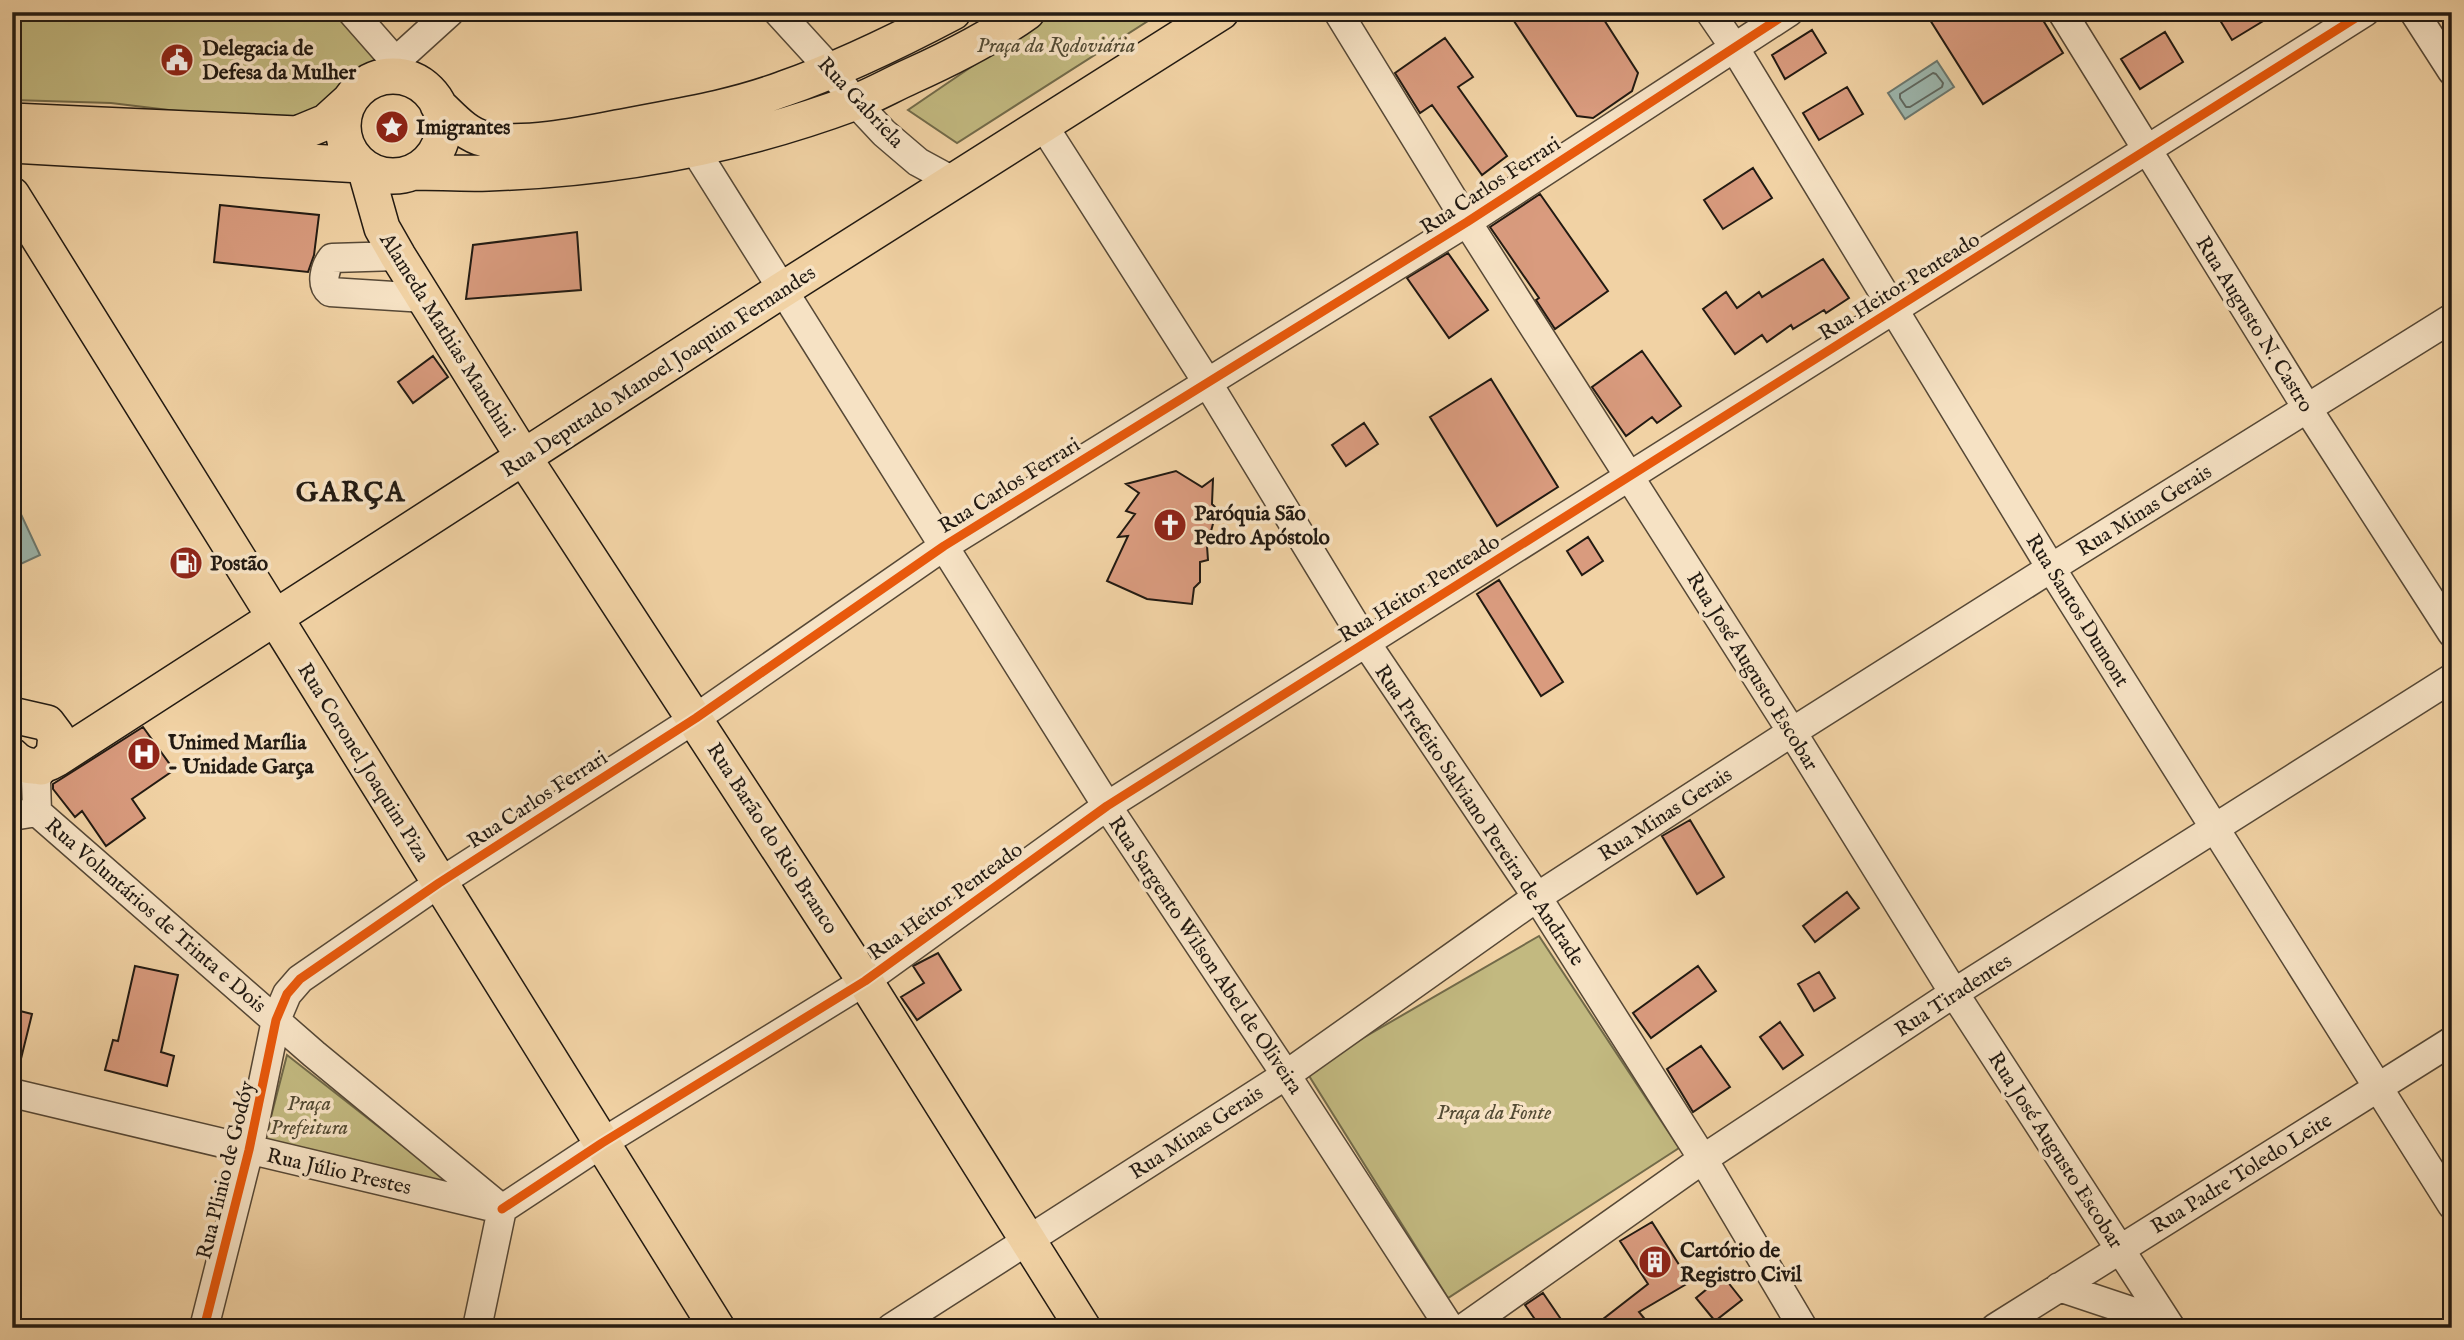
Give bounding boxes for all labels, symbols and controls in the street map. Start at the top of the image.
park label: Praça da Rodoviária [977,33,1135,60]
place label: Delegacia de Defesa da Mulher [202,36,356,87]
public building icon: Delegacia de Defesa da Mulher [158,41,196,79]
street label: Rua Gabriela [811,52,910,155]
place icon: Imigrantes [373,108,411,146]
place label: Imigrantes [416,115,510,142]
street label: Rua Carlos Ferrari [1416,131,1566,242]
street label: Rua Heitor Penteado [1814,227,1985,348]
street label: Alameda Mathias Manchini [372,228,521,443]
street label: Rua Augusto N. Castro [2189,232,2319,418]
street label: Rua Deputado Manoel Joaquim Fernandes [496,260,821,484]
street label: Rua Carlos Ferrari [934,432,1086,541]
street label: Rua Minas Gerais [2072,459,2217,564]
district label: GARÇA [296,476,406,511]
place label: Paróquia São Pedro Apóstolo [1194,501,1331,552]
church icon: Paróquia São Pedro Apóstolo [1151,506,1189,544]
street label: Rua Heitor Penteado [1334,529,1505,650]
street label: Rua Santos Dumont [2019,529,2135,692]
fuel station icon: Postão [167,544,205,582]
place label: Postão [210,551,269,578]
street label: Rua José Augusto Escobar [1679,567,1824,776]
street label: Rua Coronel Joaquim Piza [290,658,435,868]
street label: Rua Prefeito Salviano Pereira de Andrade [1368,660,1590,972]
place label: Unimed Marília - Unidade Garça [167,730,314,781]
hospital icon: Unimed Marília - Unidade Garça [125,735,163,773]
street label: Rua Barão do Rio Branco [700,738,844,940]
street label: Rua Carlos Ferrari [463,745,613,856]
street label: Rua Minas Gerais [1594,762,1738,869]
street label: Rua Sargento Wilson Abel de Oliveira [1101,812,1309,1101]
street label: Rua Voluntários de Trinta e Dois [39,813,271,1020]
street label: Rua Heitor Penteado [863,837,1029,968]
street label: Rua Tiradentes [1890,948,2017,1044]
street label: Rua José Augusto Escobar [1981,1047,2129,1255]
street label: Rua Plinio de Godóy [191,1078,262,1262]
street label: Rua Minas Gerais [1125,1080,1269,1187]
park label: Praça Prefeitura [270,1091,348,1142]
park label: Praça da Fonte [1437,1100,1551,1127]
street label: Rua Padre Toledo Leite [2146,1107,2338,1241]
street label: Rua Júlio Prestes [264,1143,414,1202]
place label: Cartório de Registro Civil [1680,1238,1803,1289]
building icon: Cartório de Registro Civil [1636,1243,1674,1281]

